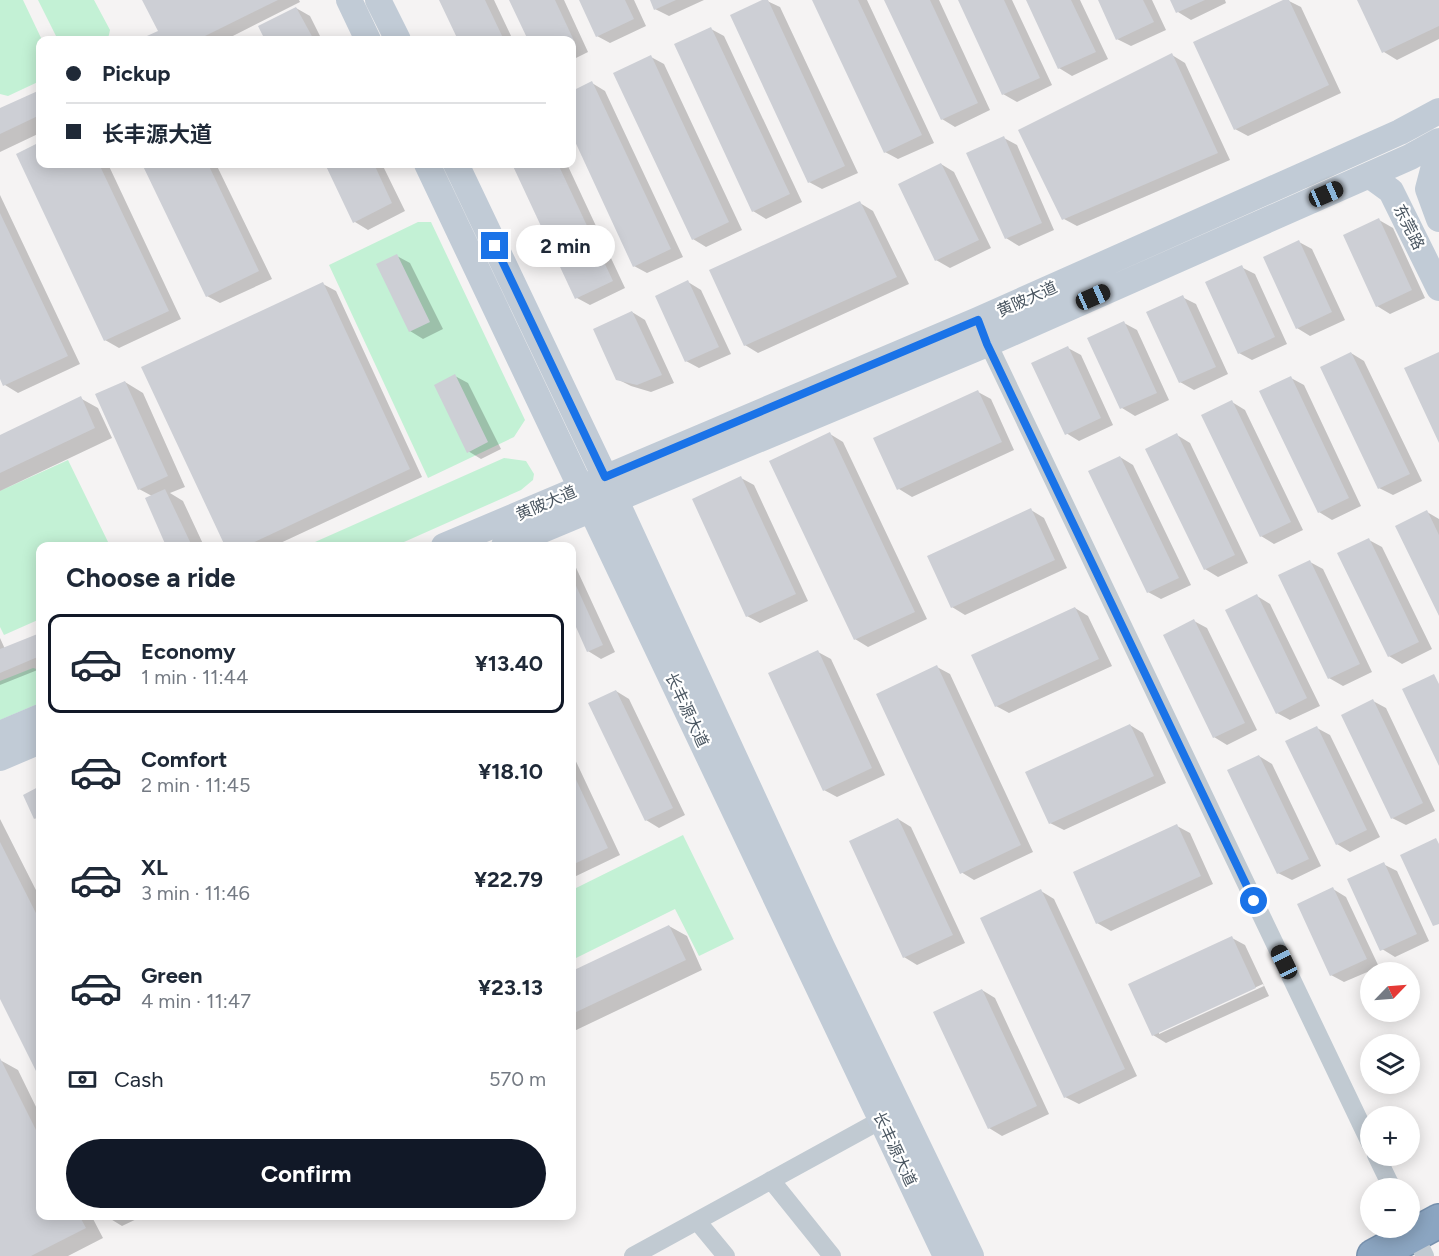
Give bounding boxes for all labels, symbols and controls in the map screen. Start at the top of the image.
text: Pickup [102,60,171,87]
text: 长丰源大道 [102,121,212,148]
car [1306,178,1346,210]
street label: 东莞路 [1390,201,1428,253]
callout: 2 min [516,225,615,267]
route end [481,232,508,259]
text: 2 min [540,234,591,258]
street label: 黄陂大道 [994,277,1060,321]
car [1073,281,1113,313]
street label: 黄陂大道 [513,482,579,524]
text: Choose a ride [66,561,235,594]
icon: car [69,637,123,691]
text: Economy [141,638,236,665]
text: ¥13.40 [475,650,543,677]
text: 1 min · 11:44 [141,665,248,689]
street label: 长丰源大道 [661,670,713,750]
icon: car [69,745,123,799]
text: Comfort [141,746,227,773]
text: ¥18.10 [478,758,543,785]
text: 2 min · 11:45 [141,773,250,797]
icon: car [69,853,123,907]
text: XL [141,854,168,881]
text: ¥22.79 [474,866,543,893]
text: 3 min · 11:46 [141,881,250,905]
route start [1240,887,1267,914]
car [1268,942,1300,982]
icon: car [69,961,123,1015]
text: Green [141,962,203,989]
north arrow [1360,962,1420,1022]
map controls [1360,962,1420,1238]
text: ¥23.13 [478,974,543,1001]
text: 4 min · 11:47 [141,989,251,1013]
button: layers [1360,1034,1420,1094]
icon: cash [66,1063,99,1096]
text: Cash [114,1066,164,1093]
text: 570 m [489,1067,546,1091]
button: + [1360,1106,1420,1166]
street label: 长丰源大道 [869,1109,921,1189]
button: Confirm [66,1139,546,1208]
button: − [1360,1178,1420,1238]

